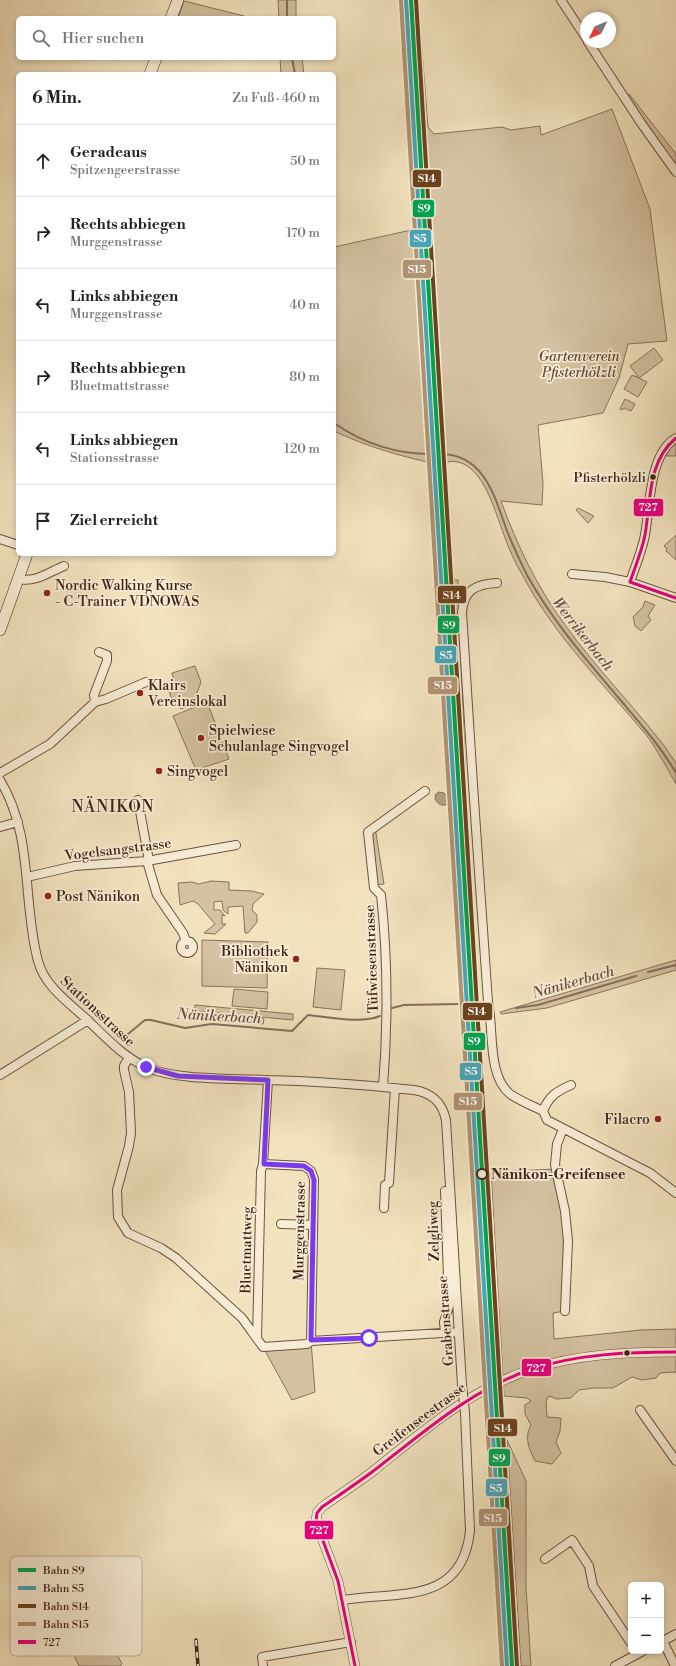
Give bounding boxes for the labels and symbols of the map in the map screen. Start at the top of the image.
north arrow [580,12,616,48]
line badge: S14 [412,169,442,188]
text: S14 [418,172,436,186]
line badge: S9 [412,199,435,218]
text: S9 [417,202,431,216]
line badge: S5 [409,229,432,248]
text: S5 [413,232,427,246]
line badge: S15 [402,259,432,279]
text: S15 [408,263,426,277]
park label: Gartenverein Pfisterhölzli [538,348,620,382]
place label: Pfisterhölzli [574,470,646,486]
marker: Pfisterhölzli [648,472,658,482]
line badge: 727 [633,498,664,517]
text: 727 [638,501,658,515]
place label: Nordic Walking Kurse - C-Trainer VDNOWAS [55,577,199,611]
line badge: S14 [437,585,467,604]
marker: Nordic Walking Kurse - C-Trainer VDNOWAS [42,588,52,598]
text: S14 [443,589,461,603]
water label: Werrikerbach [548,594,618,676]
line badge: S9 [437,615,460,634]
text: S9 [442,619,456,633]
line badge: S5 [434,645,457,664]
text: S5 [439,649,453,663]
line badge: S15 [427,676,458,695]
place label: Klairs Vereinslokal [147,677,227,711]
text: S15 [434,679,452,693]
marker: Klairs Vereinslokal [135,688,145,698]
place label: Spielwiese Schulanlage Singvogel [209,722,349,756]
marker: Spielwiese Schulanlage Singvogel [196,733,206,743]
place label: Singvogel [167,763,228,781]
marker: Singvogel [154,766,164,776]
district label: NÄNIKON [71,796,155,817]
street label: Vogelsangstrasse [63,835,172,866]
place label: Post Nänikon [56,888,141,906]
marker: Post Nänikon [43,891,53,901]
street label: Tüfwiesenstrasse [361,905,383,1013]
place label: Bibliothek Nänikon [220,943,289,977]
marker: Bibliothek Nänikon [291,954,301,964]
water label: Nänikerbach [529,961,617,1004]
street label: Stationsstrasse [56,972,139,1051]
line badge: S14 [462,1002,493,1021]
water label: Nänikerbach [175,1005,262,1028]
text: S14 [468,1005,486,1019]
line badge: S9 [463,1032,486,1051]
text: S9 [467,1035,481,1049]
route end [137,1058,155,1076]
line badge: S5 [459,1062,482,1081]
text: S5 [464,1065,478,1079]
line badge: S15 [453,1092,483,1111]
text: S15 [459,1095,477,1109]
place label: Filacro [604,1111,650,1129]
marker: Filacro [653,1114,663,1124]
place label: Nänikon-Greifensee [491,1166,626,1184]
marker: Nänikon-Greifensee [476,1168,488,1180]
street label: Murggenstrasse [290,1181,310,1281]
street label: Zelgliweg [424,1200,444,1261]
street label: Bluetmattweg [237,1206,257,1295]
street label: Grabenstrasse [434,1275,458,1367]
route start [360,1329,378,1347]
unlabelled marker [622,1348,632,1358]
line badge: 727 [521,1358,552,1377]
text: 727 [526,1362,546,1376]
street label: Greifenseestrasse [369,1379,470,1461]
line badge: S14 [487,1418,518,1437]
text: S14 [494,1422,512,1436]
line badge: S9 [488,1448,511,1467]
text: S9 [492,1452,506,1466]
line badge: S5 [485,1478,508,1497]
text: S5 [489,1482,503,1496]
line badge: S15 [478,1508,508,1527]
text: S15 [484,1512,502,1526]
line badge: 727 [304,1520,334,1540]
text: 727 [309,1524,329,1538]
legend [10,1556,142,1656]
text: Bahn S9 [42,1564,85,1578]
text: Bahn S5 [42,1582,84,1596]
text: Bahn S14 [42,1600,89,1614]
text: Bahn S15 [42,1618,89,1632]
text: 727 [43,1636,61,1650]

